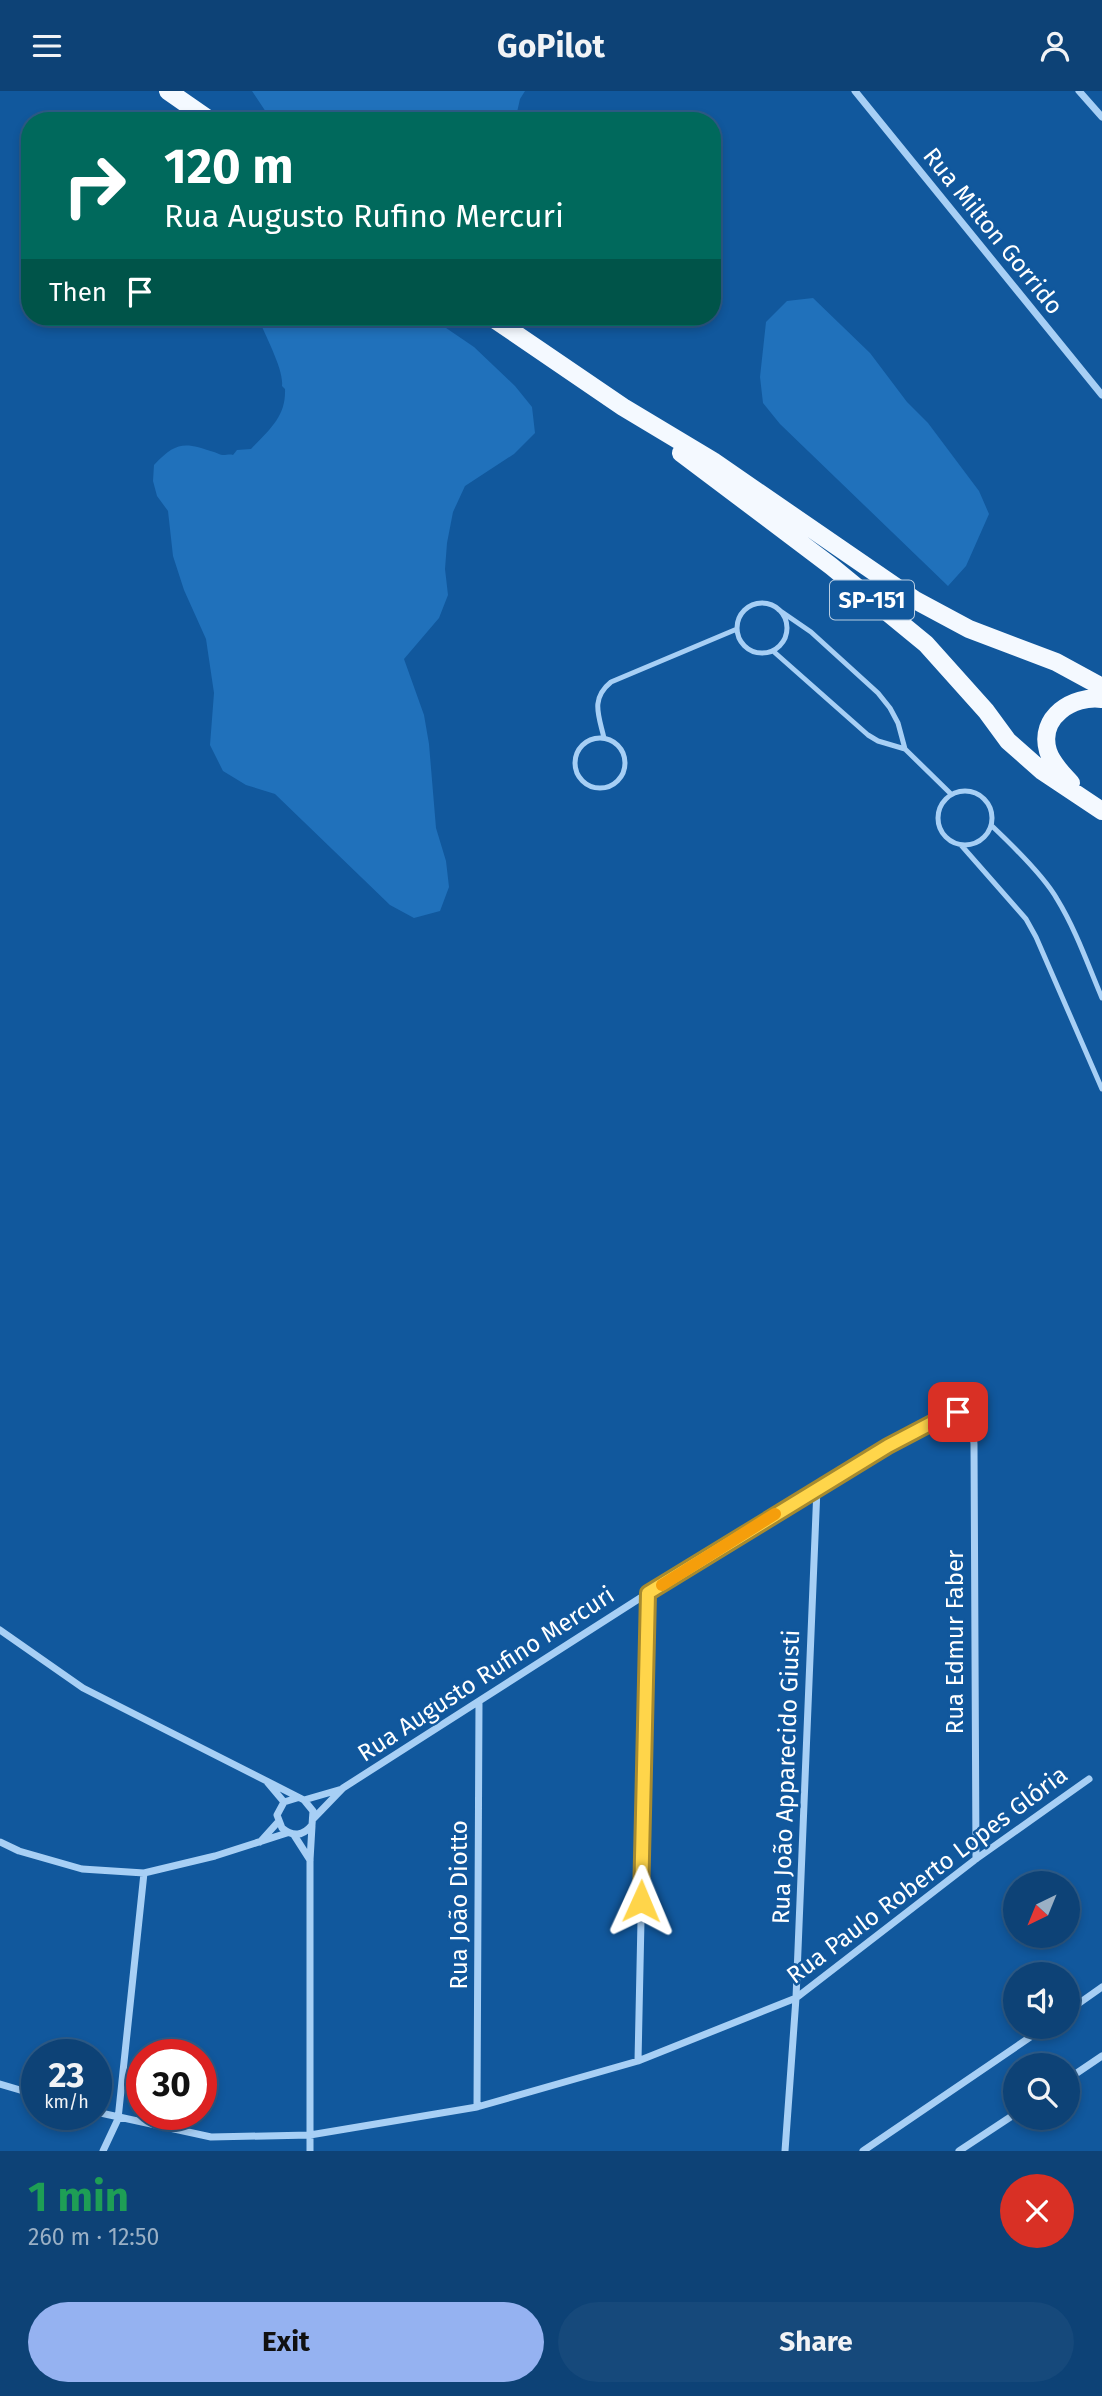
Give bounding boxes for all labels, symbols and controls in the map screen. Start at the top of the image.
icon: menu [28,27,66,65]
text: GoPilot [497,27,605,65]
icon: person [1036,27,1074,65]
text: 120 m [164,137,294,196]
icon: right [49,140,140,231]
street label: Rua Milton Gorrido [917,142,1069,320]
text: Rua Augusto Rufino Mercuri [164,197,564,235]
icon: arrive [121,273,159,311]
text: Then [49,277,107,308]
road number: SP-151 [830,580,914,619]
pin [928,1382,988,1442]
icon: arrive [939,1393,977,1431]
street label: Rua Edmur Faber [941,1549,969,1734]
street label: Rua Augusto Rufino Mercuri [353,1581,619,1767]
street label: Rua João Apparecido Giusti [767,1629,805,1925]
street label: Rua Paulo Roberto Lopes Glória [781,1760,1073,1990]
street label: Rua João Diotto [445,1820,473,1990]
position arrow [604,1864,678,1938]
north arrow [1003,1871,1080,1948]
map controls [1003,1871,1080,2130]
button: sound [1003,1962,1080,2039]
speed limit sign: 30 [126,2039,217,2130]
button: search [1003,2053,1080,2130]
text: 23 [48,2054,85,2096]
text: km/h [44,2091,89,2113]
text: 1 min [28,2172,129,2222]
button: close [1000,2174,1074,2248]
text: 260 m · 12:50 [28,2223,159,2251]
button: Exit [28,2302,544,2382]
button: Share [558,2302,1074,2382]

